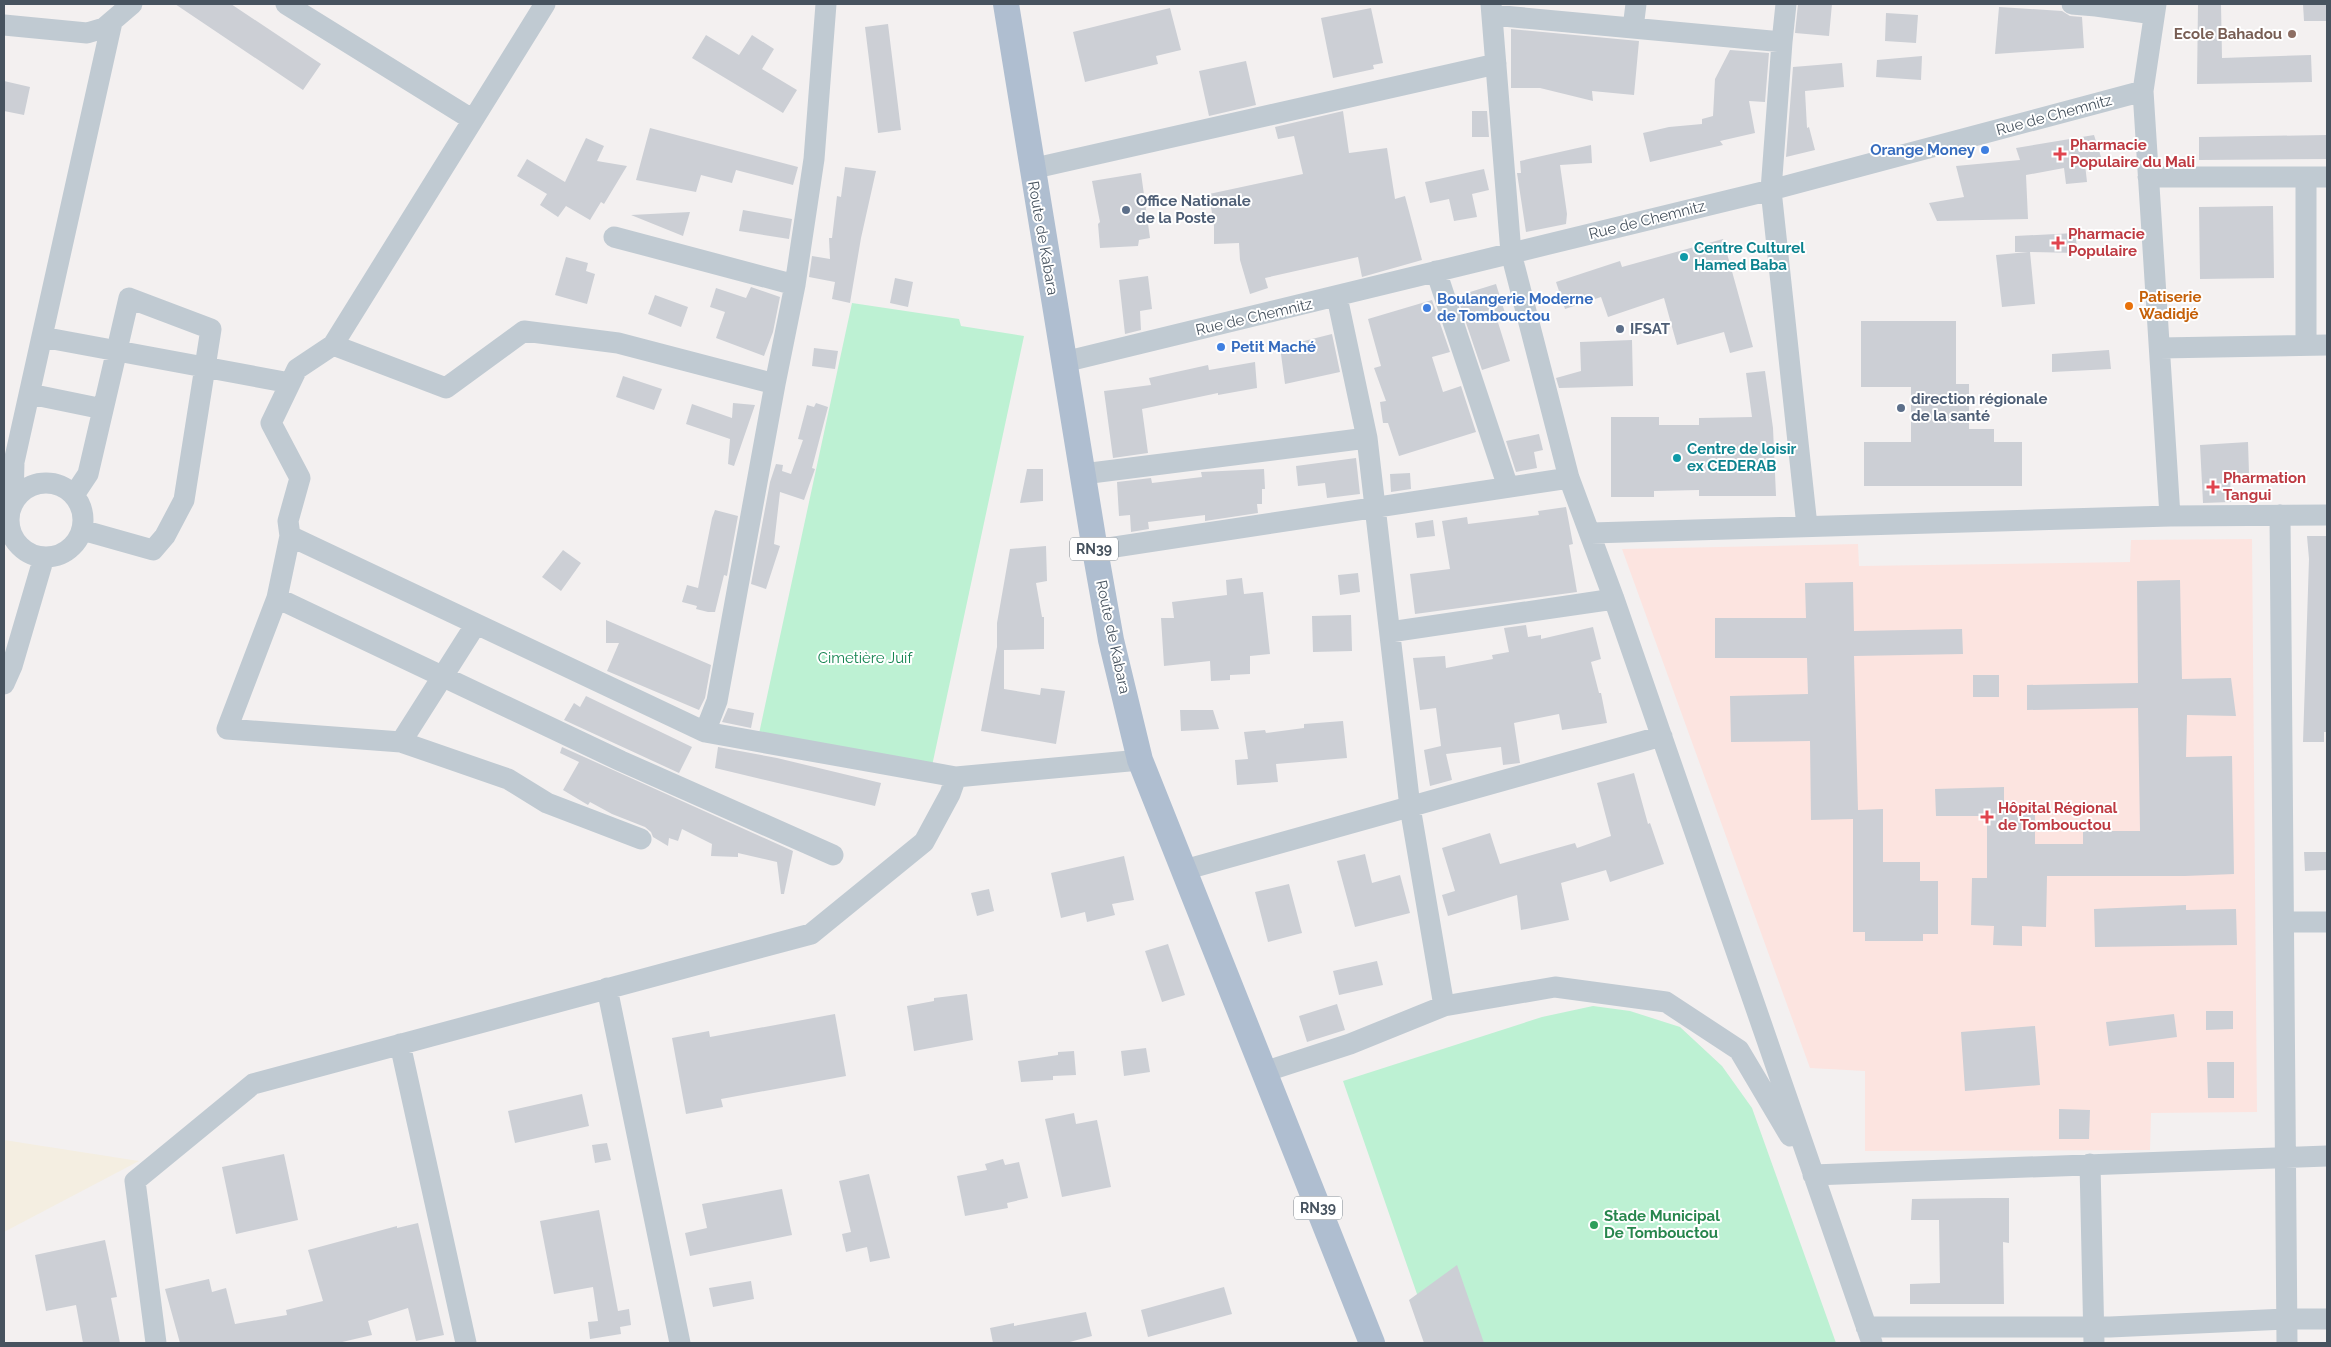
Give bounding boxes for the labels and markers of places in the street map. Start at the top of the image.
place label: Ecole Bahadou [2174,25,2282,43]
marker: Ecole Bahadou [2286,28,2298,40]
place label: Pharmacie Populaire du Mali [2070,136,2195,171]
place label: Orange Money [1870,141,1976,159]
marker: Orange Money [1979,144,1991,156]
marker: Pharmacie Populaire du Mali [2054,148,2066,160]
place label: Office Nationale de la Poste [1136,192,1251,227]
marker: Office Nationale de la Poste [1120,204,1132,216]
place label: Pharmacie Populaire [2068,225,2145,260]
marker: Pharmacie Populaire [2052,237,2064,249]
place label: Centre Culturel Hamed Baba [1694,239,1805,274]
marker: Centre Culturel Hamed Baba [1678,251,1690,263]
place label: Patiserie Wadidjé [2139,288,2201,323]
place label: Boulangerie Moderne de Tombouctou [1437,290,1593,325]
marker: Patiserie Wadidjé [2123,300,2135,312]
marker: Boulangerie Moderne de Tombouctou [1421,302,1433,314]
place label: IFSAT [1630,320,1671,338]
marker: IFSAT [1614,323,1626,335]
place label: Petit Maché [1231,338,1316,356]
marker: Petit Maché [1215,341,1227,353]
place label: direction régionale de la santé [1911,390,2048,425]
marker: direction régionale de la santé [1895,402,1907,414]
place label: Centre de loisir ex CEDERAB [1687,440,1796,475]
marker: Centre de loisir ex CEDERAB [1671,452,1683,464]
place label: Pharmation Tangui [2223,469,2306,504]
marker: Pharmation Tangui [2207,481,2219,493]
place label: Hôpital Régional de Tombouctou [1998,799,2118,834]
marker: Hôpital Régional de Tombouctou [1980,810,1994,824]
place label: Stade Municipal De Tombouctou [1604,1207,1720,1242]
marker: Stade Municipal De Tombouctou [1588,1219,1600,1231]

